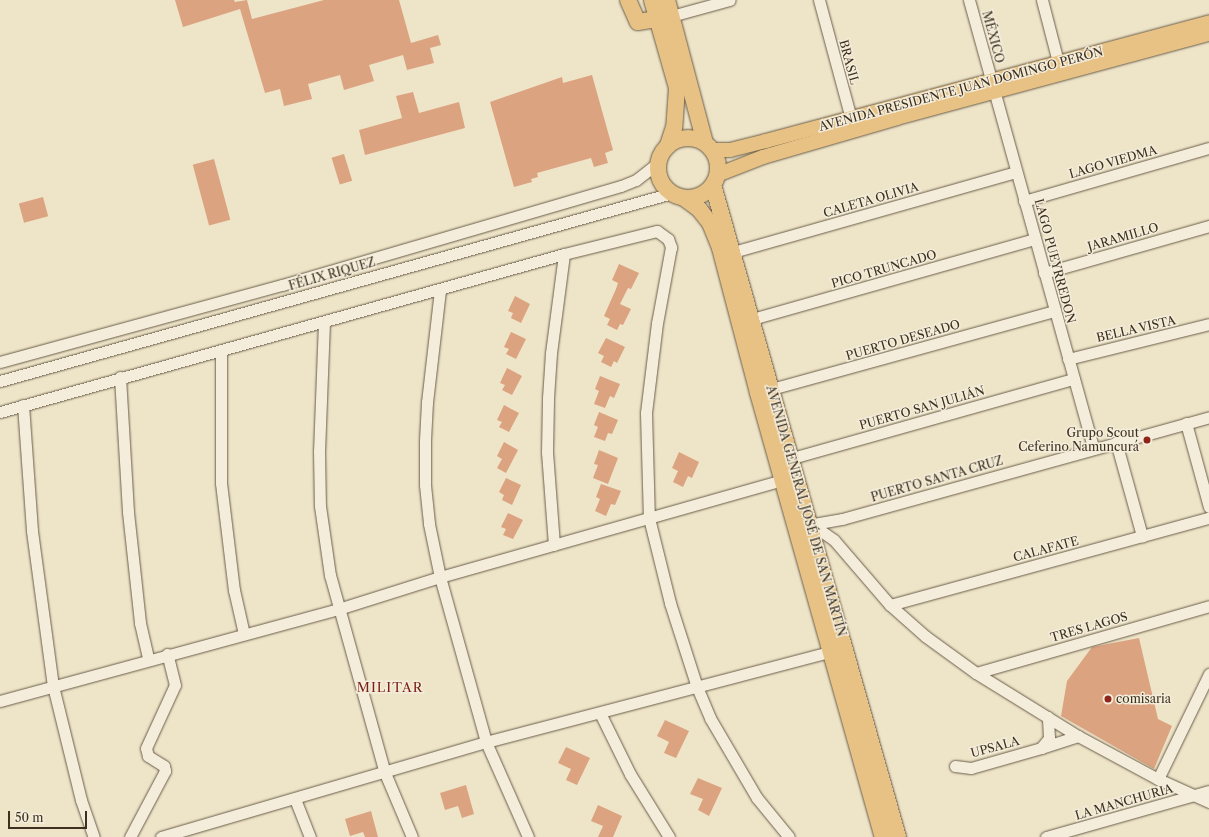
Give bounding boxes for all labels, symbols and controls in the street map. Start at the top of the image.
street label: MÉXICO [979,9,1007,65]
street label: BRASIL [836,38,862,86]
street label: AVENIDA PRESIDENTE JUAN DOMINGO PERÓN [817,44,1105,134]
street label: LAGO VIEDMA [1067,142,1159,182]
street label: CALETA OLIVIA [822,179,920,221]
street label: LAGO PUEYRREDON [1031,197,1079,325]
street label: JARAMILLO [1086,220,1160,254]
street label: PICO TRUNCADO [830,247,938,291]
street label: FÉLIX RIQUEZ [287,255,377,293]
street label: BELLA VISTA [1095,313,1177,345]
street label: PUERTO DESEADO [844,317,962,363]
street label: AVENIDA GENERAL JOSÉ DE SAN MARTÍN [763,383,849,639]
street label: PUERTO SAN JULIÁN [858,383,986,433]
place label: Grupo Scout Ceferino Namuncurá [1018,426,1139,454]
marker: Grupo Scout Ceferino Namuncurá [1142,435,1152,445]
street label: PUERTO SANTA CRUZ [869,453,1005,505]
street label: CALAFATE [1012,533,1080,565]
street label: TRES LAGOS [1049,609,1129,645]
district label: MILITAR [357,679,423,695]
place label: comisaria [1116,692,1171,706]
marker: comisaria [1103,694,1113,704]
street label: UPSALA [969,734,1021,760]
street label: LA MANCHURIA [1073,781,1175,823]
scale bar [10,803,89,829]
text: 50 m [15,810,44,825]

